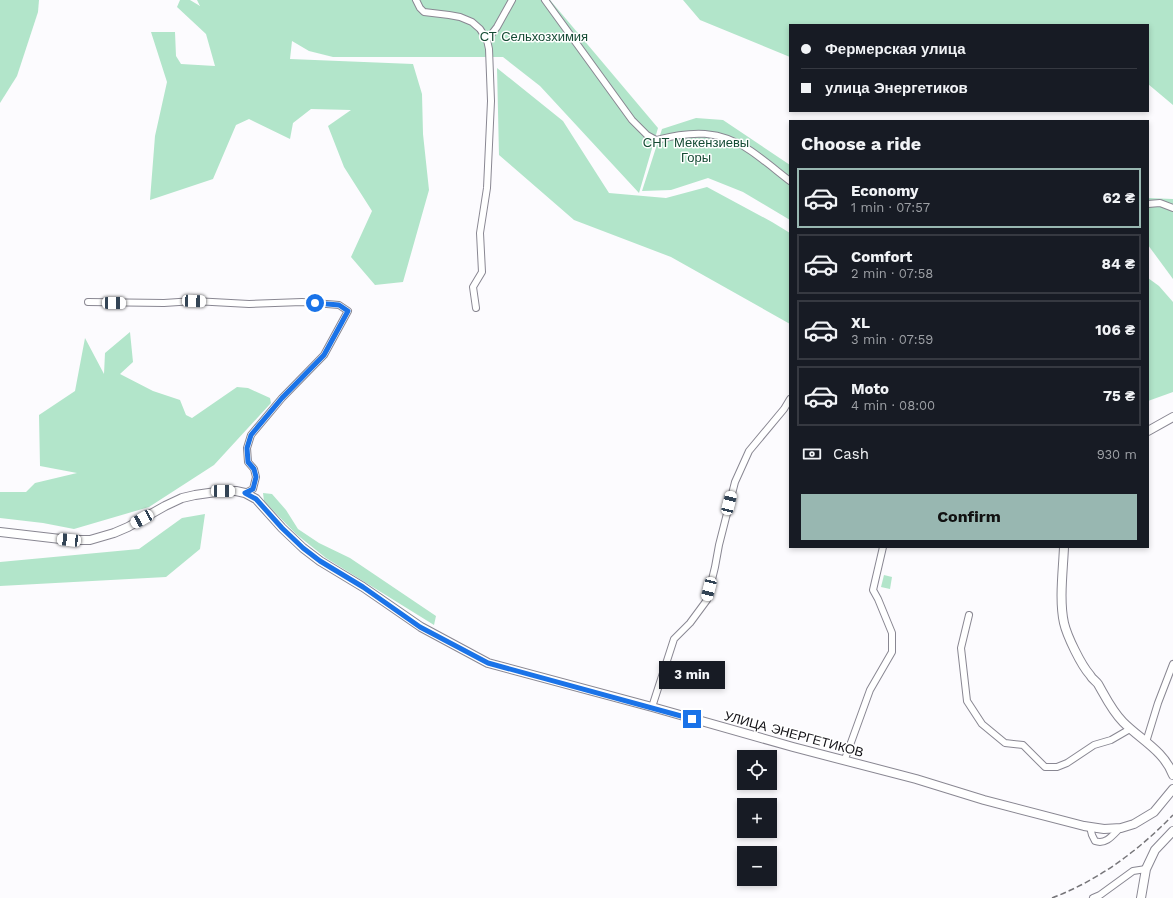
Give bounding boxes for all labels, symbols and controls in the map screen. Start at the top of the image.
park label: СТ Сельхозхимия [480,29,588,44]
text: Фермерская улица [825,40,966,58]
text: улица Энергетиков [825,79,968,97]
text: Choose a ride [801,133,921,154]
park label: СНТ Мекензиевы Горы [643,135,749,165]
icon: car [803,180,839,216]
text: Economy [851,182,918,200]
text: 62 ₴ [1103,189,1135,207]
text: 1 min · 07:57 [851,200,930,215]
icon: car [803,246,839,282]
text: Comfort [851,248,912,266]
text: 84 ₴ [1102,255,1135,273]
text: 2 min · 07:58 [851,266,933,281]
route start [306,294,324,312]
car [182,295,206,307]
car [102,297,126,309]
icon: car [803,312,839,348]
text: XL [851,314,870,332]
text: 106 ₴ [1095,321,1135,339]
text: 3 min · 07:59 [851,332,933,347]
icon: car [803,378,839,414]
text: Moto [851,380,889,398]
text: 75 ₴ [1103,387,1135,405]
text: 4 min · 08:00 [851,398,935,413]
icon: cash [801,443,823,465]
text: Cash [833,445,869,463]
text: 930 m [1097,447,1137,462]
car [211,485,235,497]
car [720,490,738,516]
button: Confirm [801,494,1137,540]
car [129,508,155,530]
car [56,533,82,547]
car [700,576,718,602]
callout: 3 min [659,661,725,689]
text: 3 min [674,667,710,682]
street label: УЛИЦА ЭНЕРГЕТИКОВ [723,708,865,760]
route end [683,710,701,728]
map controls [737,750,777,886]
button: locate [737,750,777,790]
button: + [737,798,777,838]
button: − [737,846,777,886]

